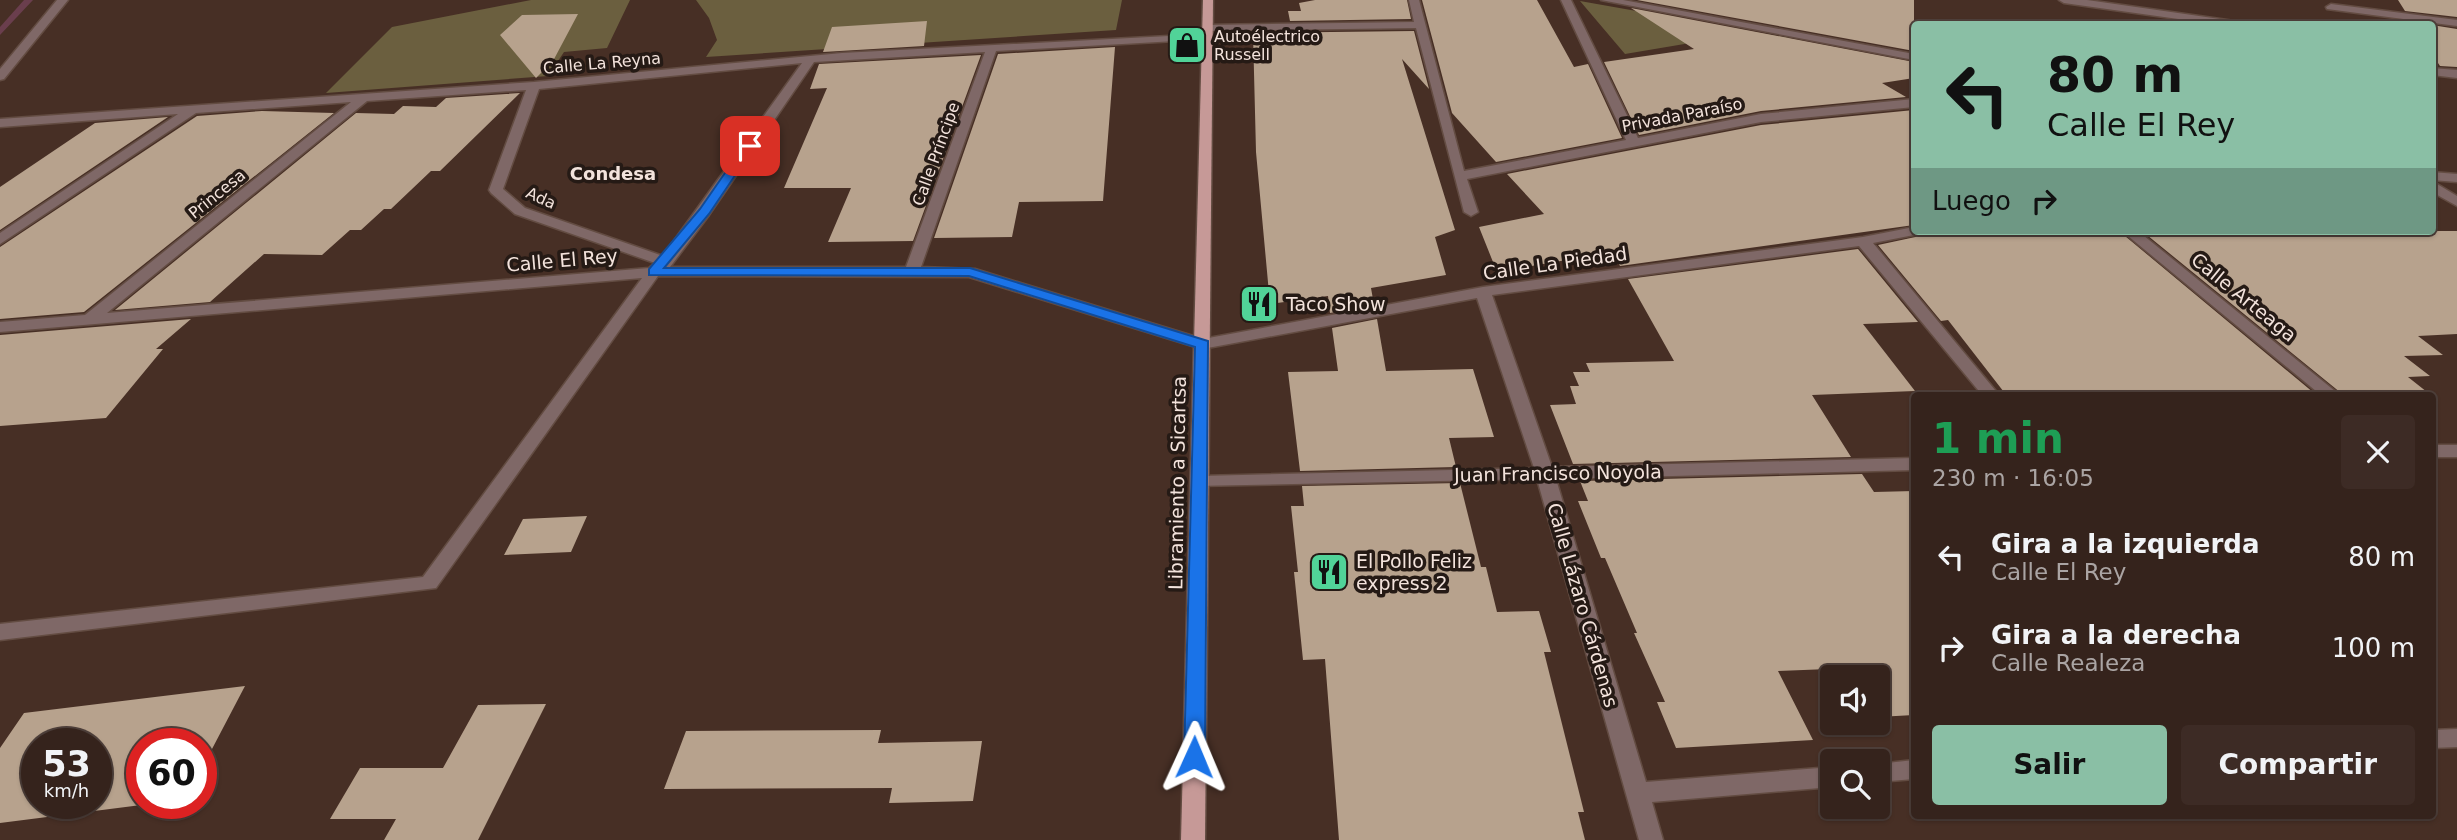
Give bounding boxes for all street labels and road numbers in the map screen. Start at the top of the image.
street label: Calle La Reyna [542,48,662,78]
street label: Privada Paraíso [1620,94,1744,136]
street label: Calle Príncipe [909,100,963,208]
street label: Princesa [185,165,249,223]
street label: Ada [523,183,559,213]
street label: Calle La Piedad [1482,242,1628,284]
street label: Calle El Rey [505,244,619,276]
street label: Calle Arteaga [2187,248,2301,346]
street label: Libramiento a Sicartsa [1164,376,1190,590]
street label: Juan Francisco Noyola [1453,460,1662,486]
street label: Calle Lázaro Cárdenas [1543,500,1623,710]

